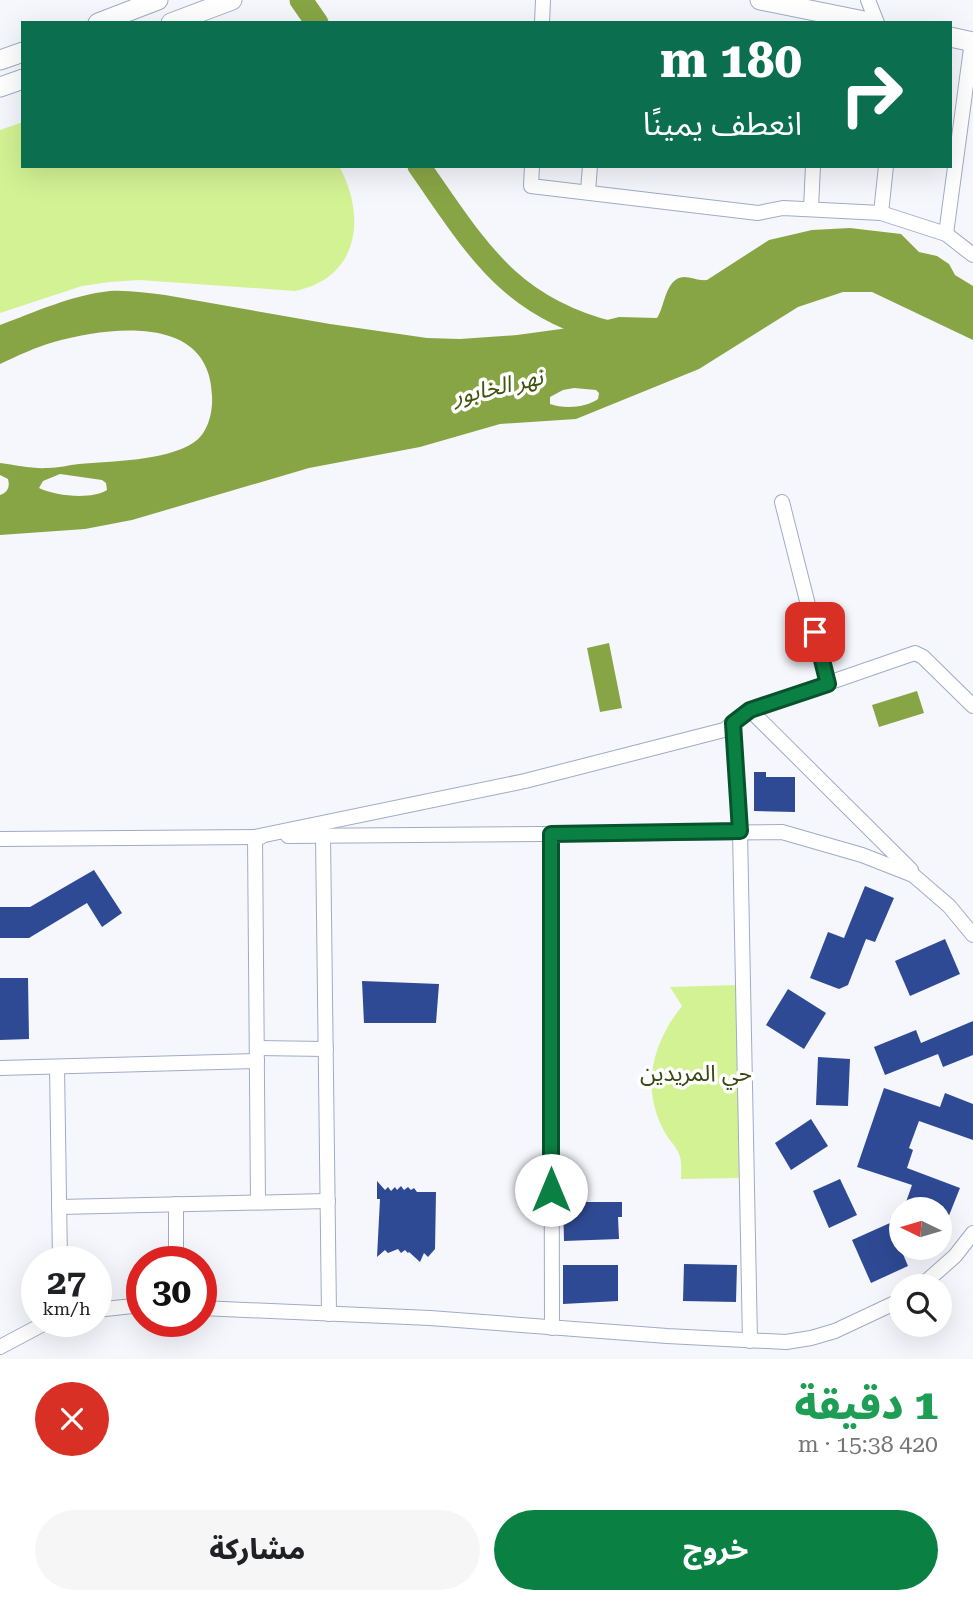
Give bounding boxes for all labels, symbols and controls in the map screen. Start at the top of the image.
text: 180 m [660,32,802,89]
icon: right [826,49,917,140]
text: انعطف يمينًا [643,105,802,143]
water label: نهر الخابور [449,363,547,411]
pin [785,602,845,662]
icon: arrive [796,613,834,651]
district label: حي المريدين [640,1060,752,1090]
position arrow [514,1153,588,1227]
north arrow [889,1197,952,1260]
map controls [889,1197,952,1337]
speed limit sign: 30 [126,1246,217,1337]
text: 27 [47,1262,86,1303]
button: search [889,1274,952,1337]
text: km/h [42,1298,91,1319]
text: 1 دقيقة [794,1380,938,1429]
button: close [35,1382,109,1456]
text: 420 m · 15:38 [798,1431,938,1458]
button: مشاركة [35,1510,480,1590]
button: خروج [494,1510,938,1590]

